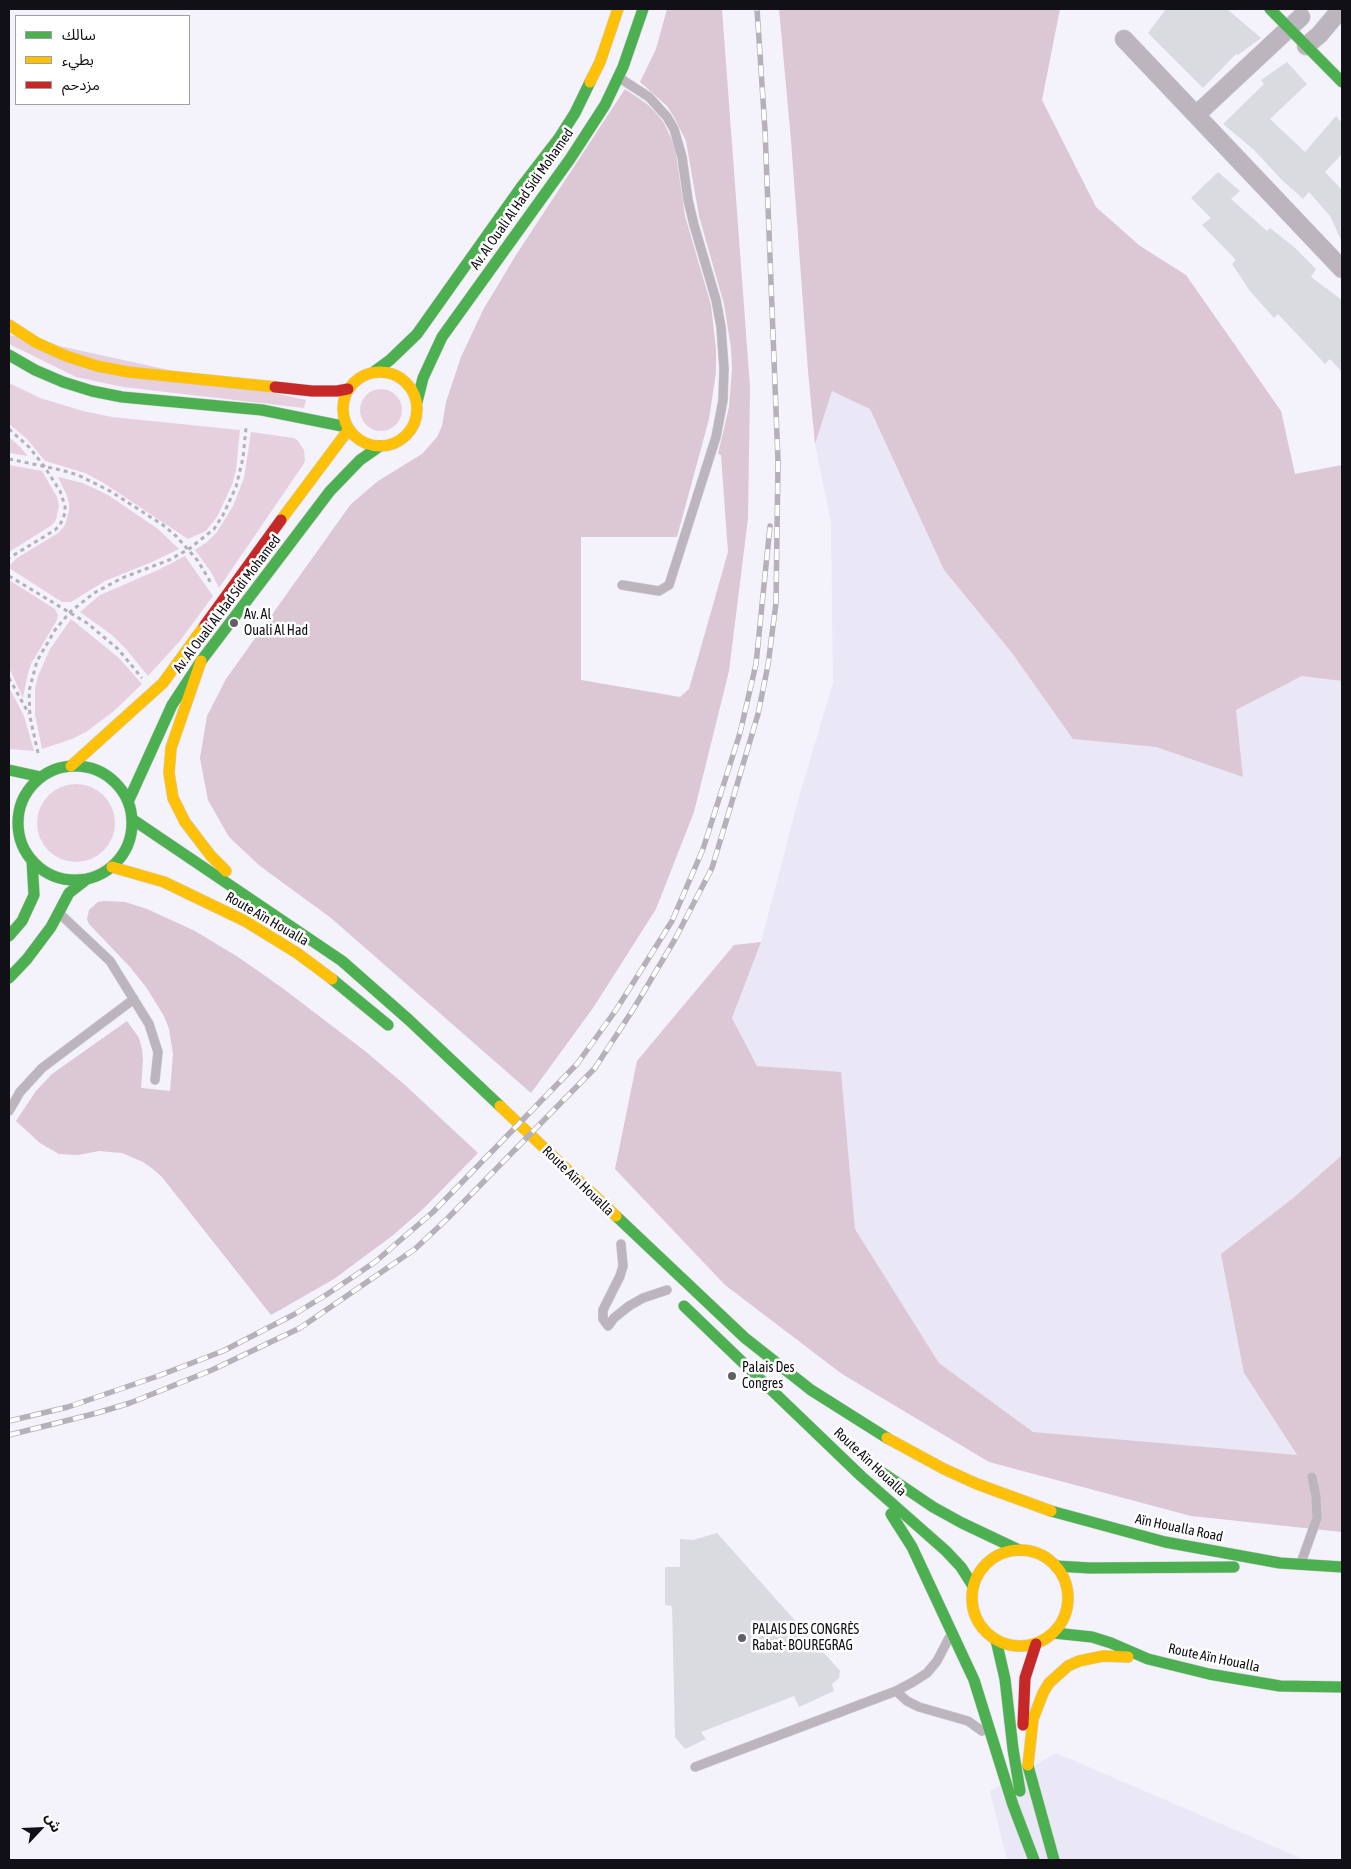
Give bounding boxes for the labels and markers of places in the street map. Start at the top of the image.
place label: Av. Al Ouali Al Had [244,607,308,640]
marker: Av. Al Ouali Al Had [228,617,240,629]
place label: Palais Des Congres [742,1360,795,1392]
marker: Palais Des Congres [726,1370,738,1382]
place label: PALAIS DES CONGRÈS Rabat- BOUREGRAG [752,1622,859,1654]
marker: PALAIS DES CONGRÈS Rabat- BOUREGRAG [736,1632,748,1644]

